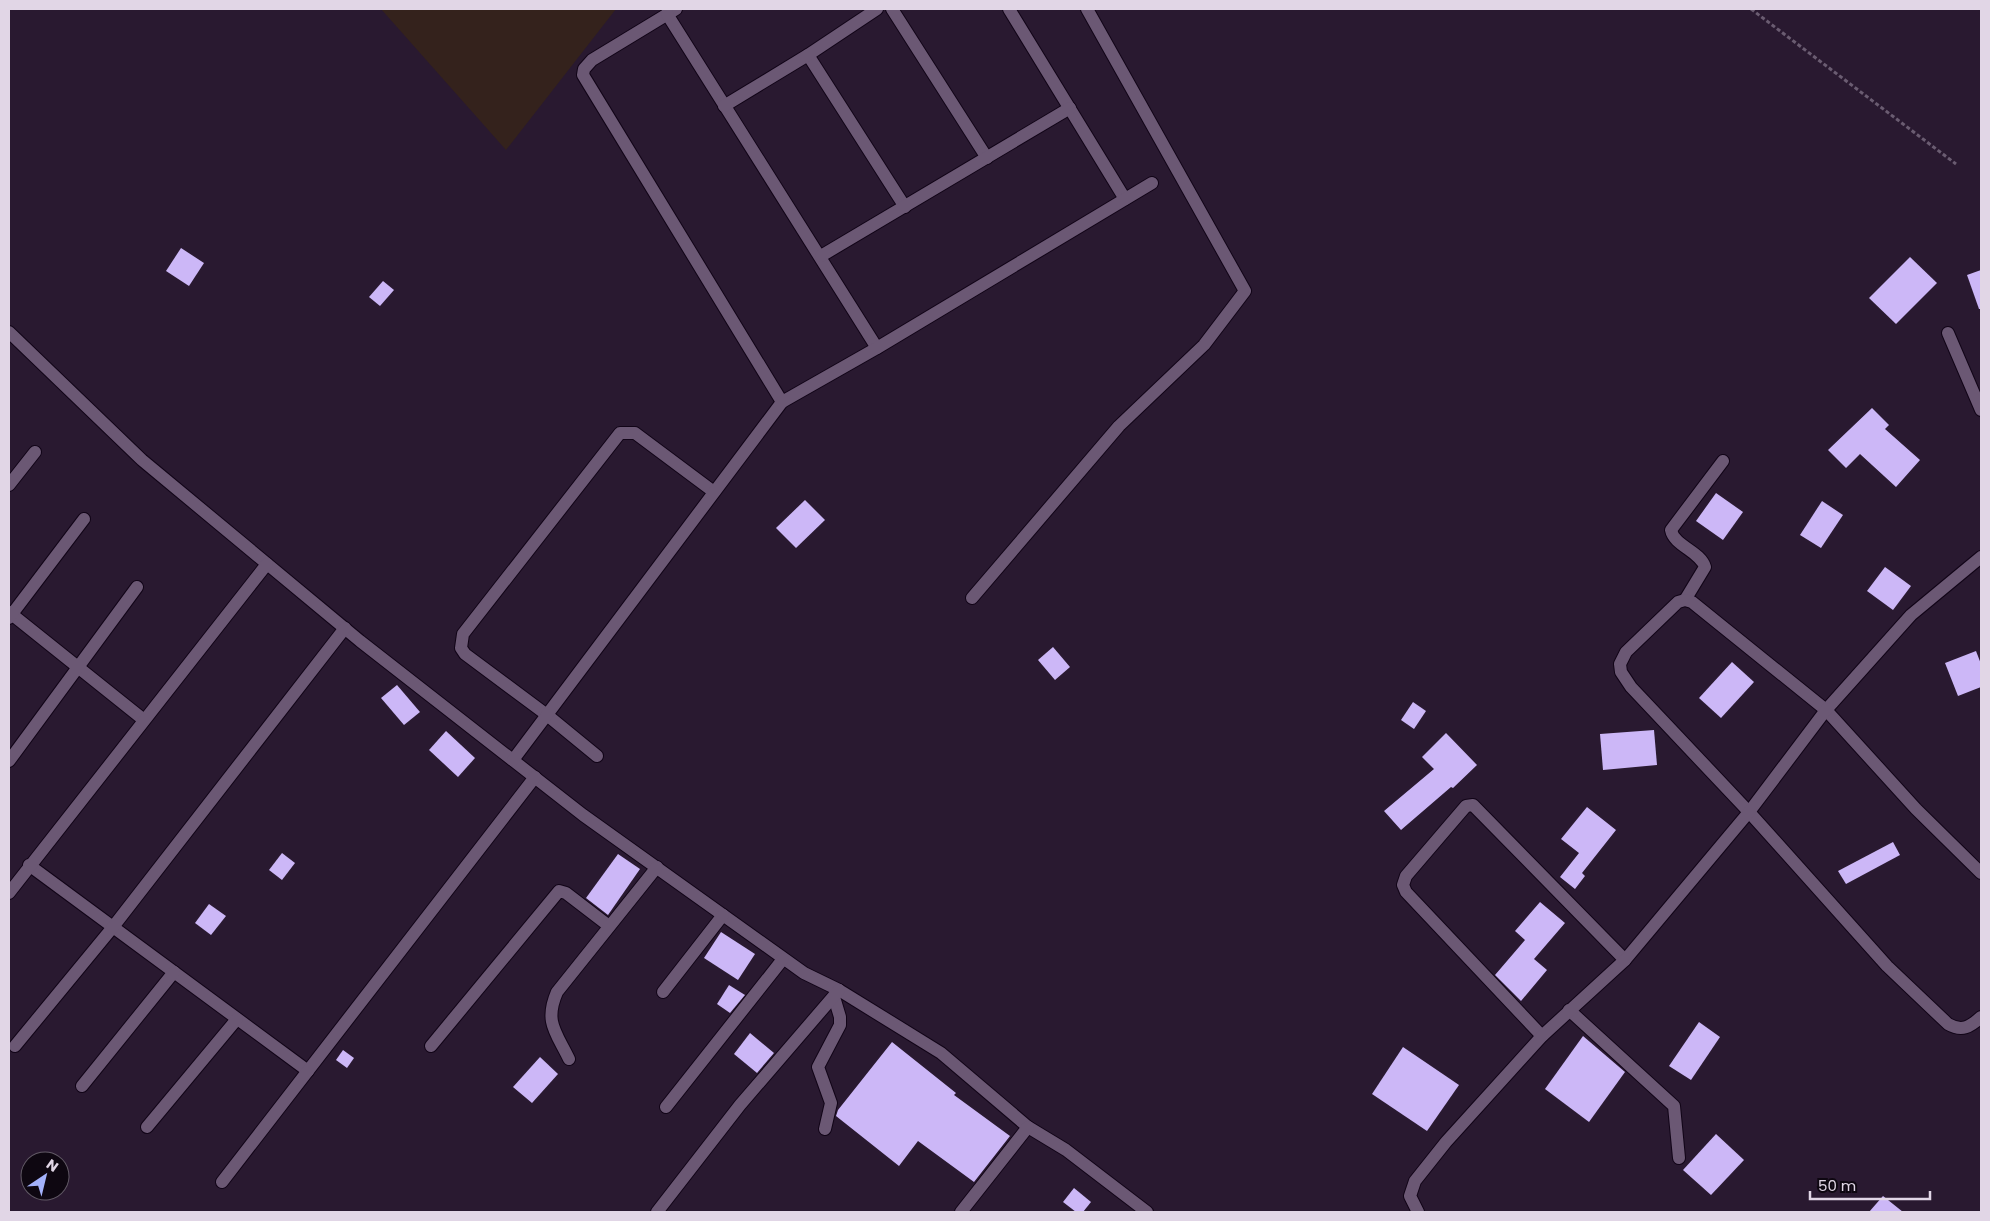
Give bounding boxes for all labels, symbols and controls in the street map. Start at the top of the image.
north arrow [20,1151,70,1201]
text: N [42,1154,63,1177]
scale bar [1810,1168,1930,1200]
text: 50 m [1818,1175,1856,1196]

